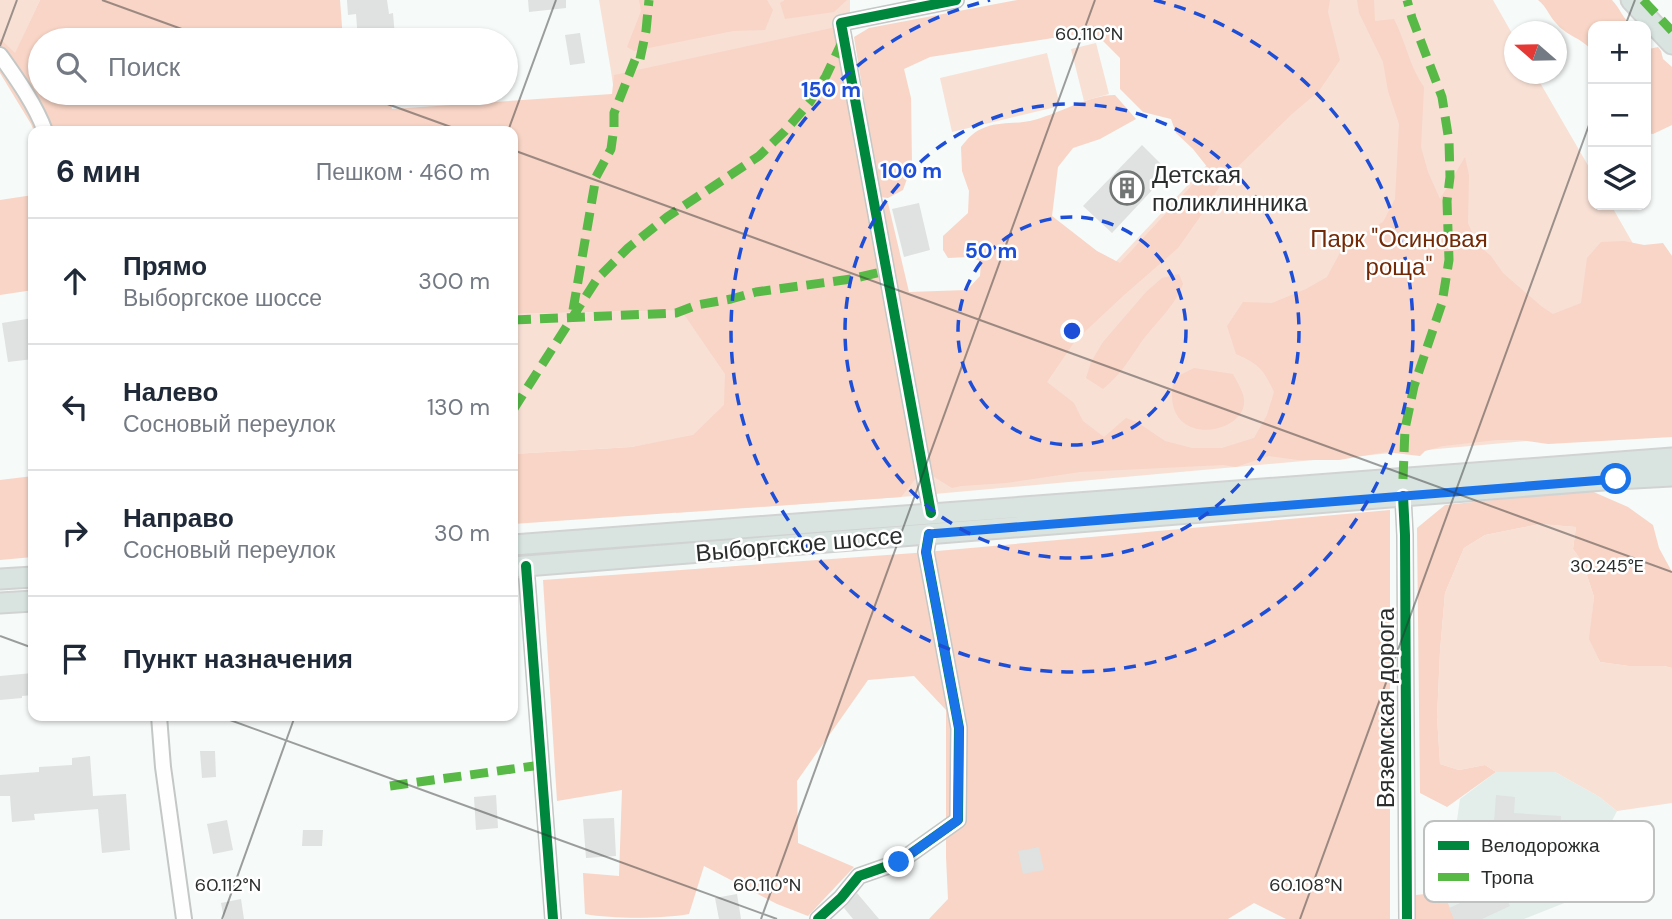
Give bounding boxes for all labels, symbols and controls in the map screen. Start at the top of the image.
north arrow [1504,21,1567,84]
map controls [1588,21,1651,210]
button: + [1588,21,1651,84]
text: 60.110°N [1055,22,1123,46]
search box [28,28,518,105]
icon: search [52,48,90,86]
text: Поиск [108,50,180,84]
text: 150 m [801,76,861,104]
button: − [1588,84,1651,147]
button: layers [1588,147,1651,210]
text: 6 мин [56,152,141,191]
text: Пешком · 460 m [316,157,490,187]
text: 100 m [880,157,942,185]
place label: Детская поликлинника [1152,159,1308,218]
building icon: Детская поликлинника [1108,169,1146,207]
park label: Парк "Осиновая роща" [1310,223,1488,282]
text: 50 m [965,237,1017,265]
text: Прямо [123,249,207,283]
icon: ahead [56,262,94,300]
text: 300 m [418,266,490,296]
text: Выборгское шоссе [123,283,322,313]
centre of rings [1060,319,1084,343]
text: Налево [123,375,218,409]
icon: left [56,388,94,426]
text: 130 m [427,392,490,422]
text: Сосновый переулок [123,409,335,439]
route start [1600,463,1631,494]
text: Направо [123,501,234,535]
icon: right [56,514,94,552]
text: 30 m [434,518,490,548]
street label: Выборгское шоссе [694,520,904,568]
text: Сосновый переулок [123,535,335,565]
text: 30.245°E [1570,554,1644,578]
street label: Вяземская дорога [1370,607,1401,808]
icon: arrive [56,640,94,678]
text: Пункт назначения [123,642,353,676]
legend [1424,821,1654,902]
text: Велодорожка [1481,833,1600,858]
route end [883,846,914,877]
text: Тропа [1481,865,1534,890]
text: 60.112°N [195,873,261,897]
text: 60.110°N [733,873,801,897]
text: 60.108°N [1269,873,1343,897]

